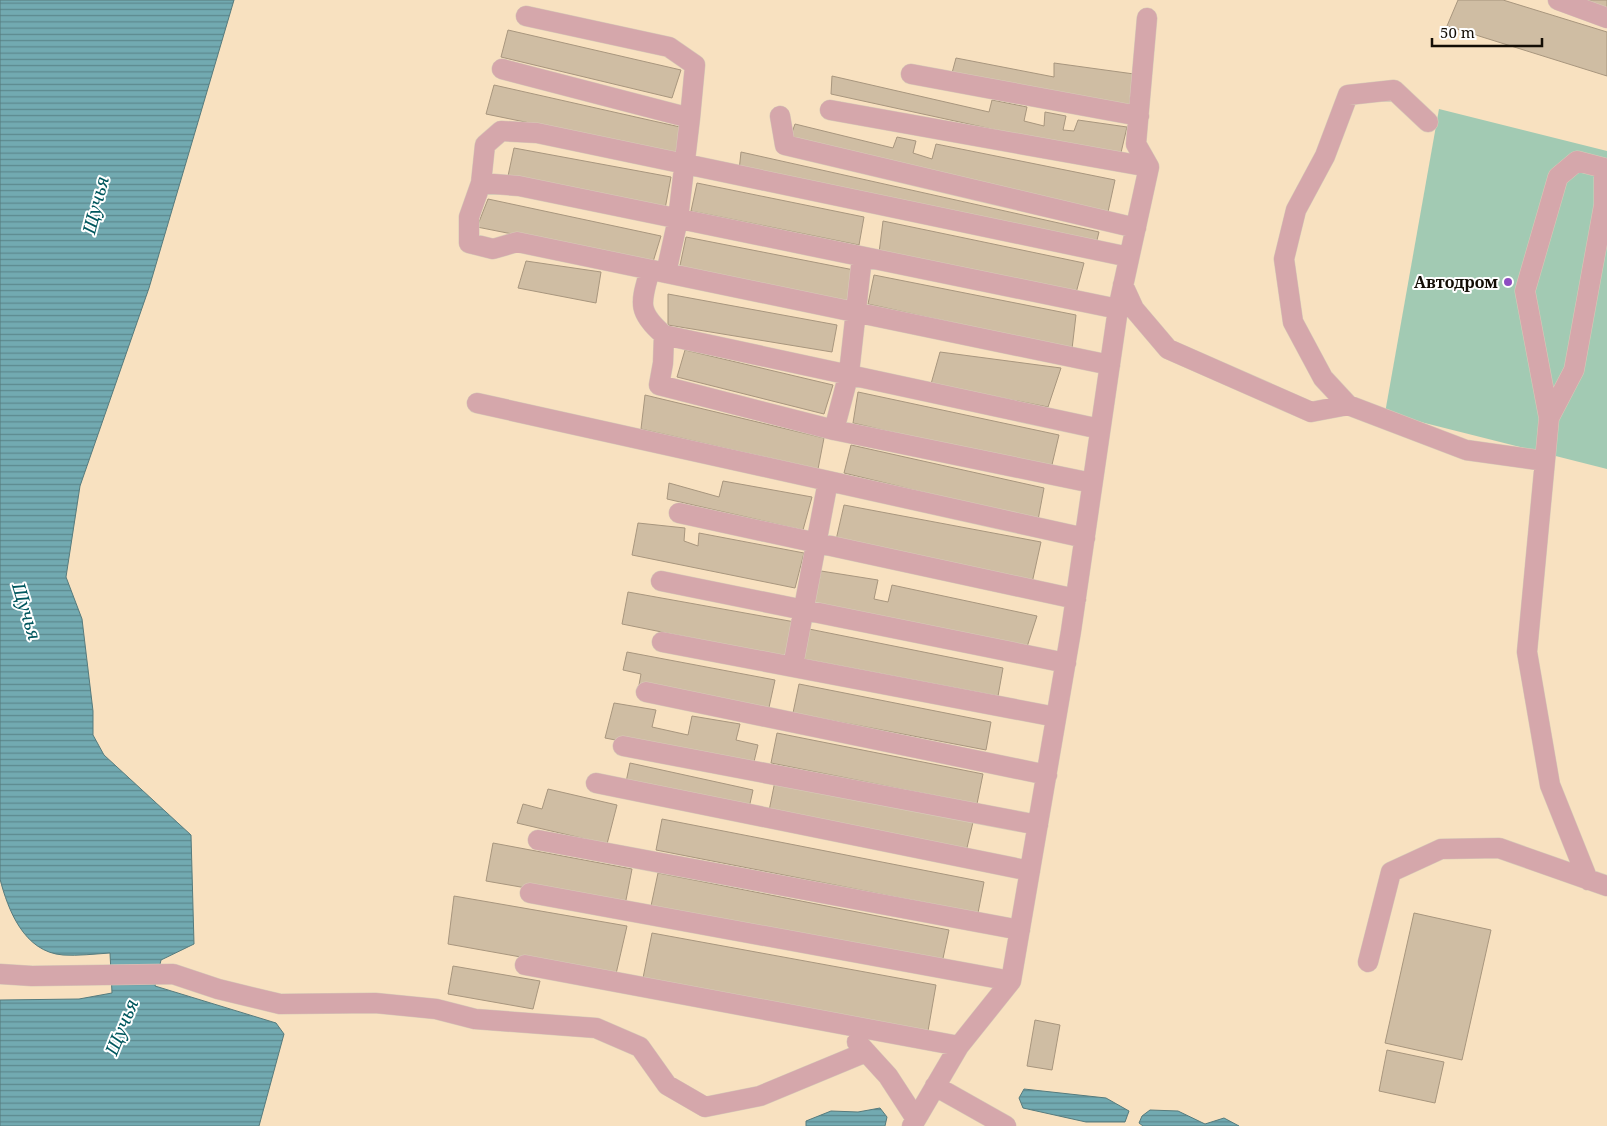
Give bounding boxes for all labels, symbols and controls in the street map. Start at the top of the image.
scale bar [1432,15,1542,47]
text: 50 m [1440,22,1475,42]
water label: Щучья [76,174,114,237]
place label: Автодром [1414,271,1498,293]
marker: Автодром [1502,276,1514,288]
water label: Щучья [7,578,47,643]
water label: Щучья [98,995,143,1060]

